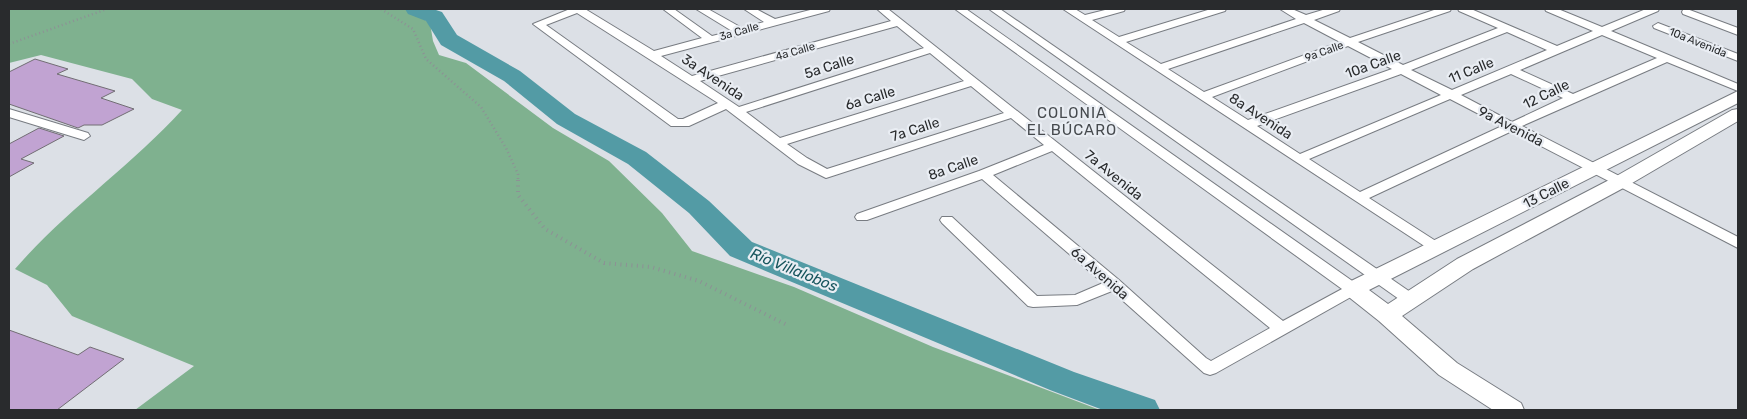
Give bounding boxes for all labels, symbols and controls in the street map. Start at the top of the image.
street label: 3a Calle [718,20,760,43]
street label: 10a Avenida [1667,25,1729,60]
street label: 9a Calle [1303,38,1345,64]
street label: 4a Calle [774,40,816,63]
street label: 10a Calle [1343,47,1403,82]
street label: 3a Avenida [678,50,747,104]
street label: 5a Calle [802,50,856,82]
street label: 11 Calle [1446,54,1496,87]
street label: 12 Calle [1520,76,1572,113]
street label: 6a Calle [843,83,897,114]
street label: 8a Avenida [1226,90,1296,143]
street label: 9a Avenida [1475,103,1546,150]
district label: COLONIA EL BÚCARO [1027,104,1117,139]
street label: 7a Calle [889,114,942,145]
street label: 7a Avenida [1081,147,1146,204]
street label: 8a Calle [926,151,981,184]
street label: 13 Calle [1520,175,1572,212]
water label: Río Villalobos [748,244,840,296]
street label: 6a Avenida [1067,244,1132,303]

